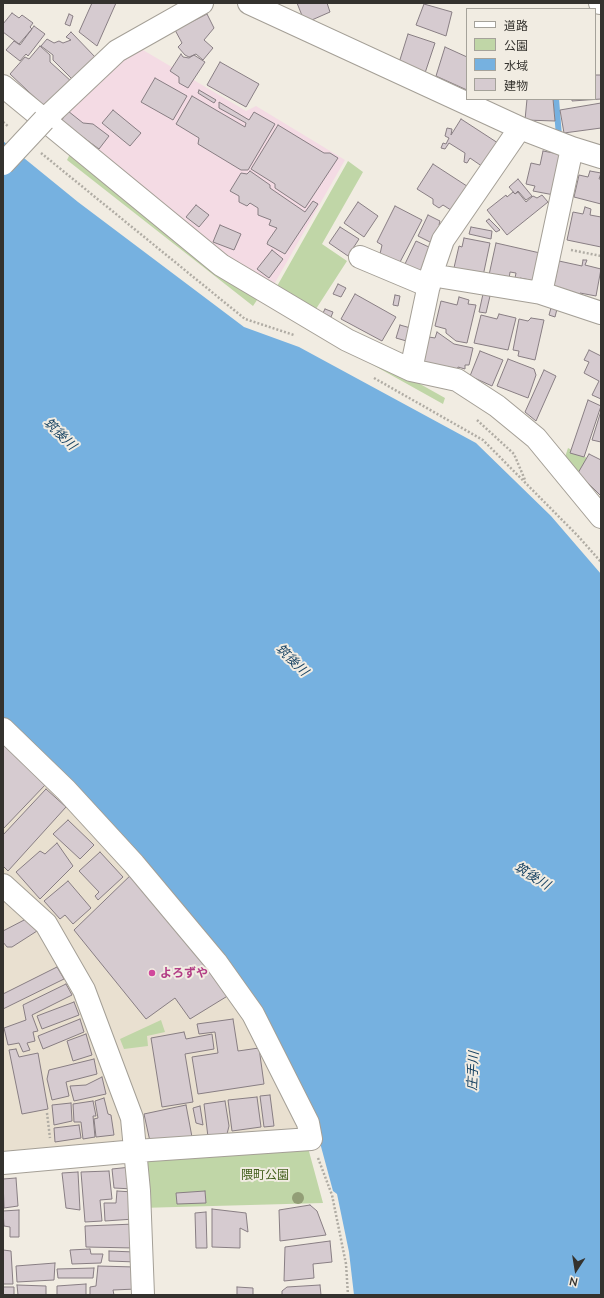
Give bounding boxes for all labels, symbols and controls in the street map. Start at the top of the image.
legend [466,8,596,100]
text: 道路 [504,18,528,33]
text: 公園 [504,38,528,53]
text: 水域 [504,58,528,73]
text: 建物 [504,78,528,93]
water label: 筑後川 [41,415,79,453]
water label: 筑後川 [273,641,311,679]
water label: 筑後川 [511,859,553,893]
place label: よろずや [160,966,208,980]
marker: よろずや [147,968,157,978]
water label: 庄手川 [464,1051,482,1091]
park label: 隈町公園 [241,1168,289,1182]
north arrow [556,1250,596,1290]
text: N [568,1275,579,1289]

